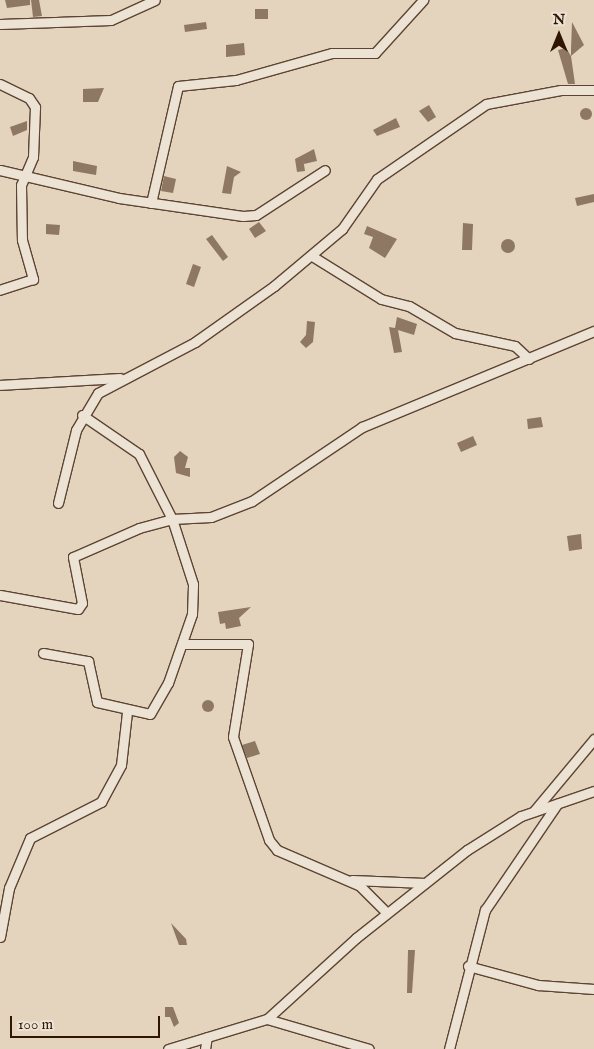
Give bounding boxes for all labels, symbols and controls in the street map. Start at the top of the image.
north arrow [534,10,584,60]
text: N [553,11,565,29]
scale bar [12,1006,162,1038]
text: 100 m [18,1015,53,1034]

